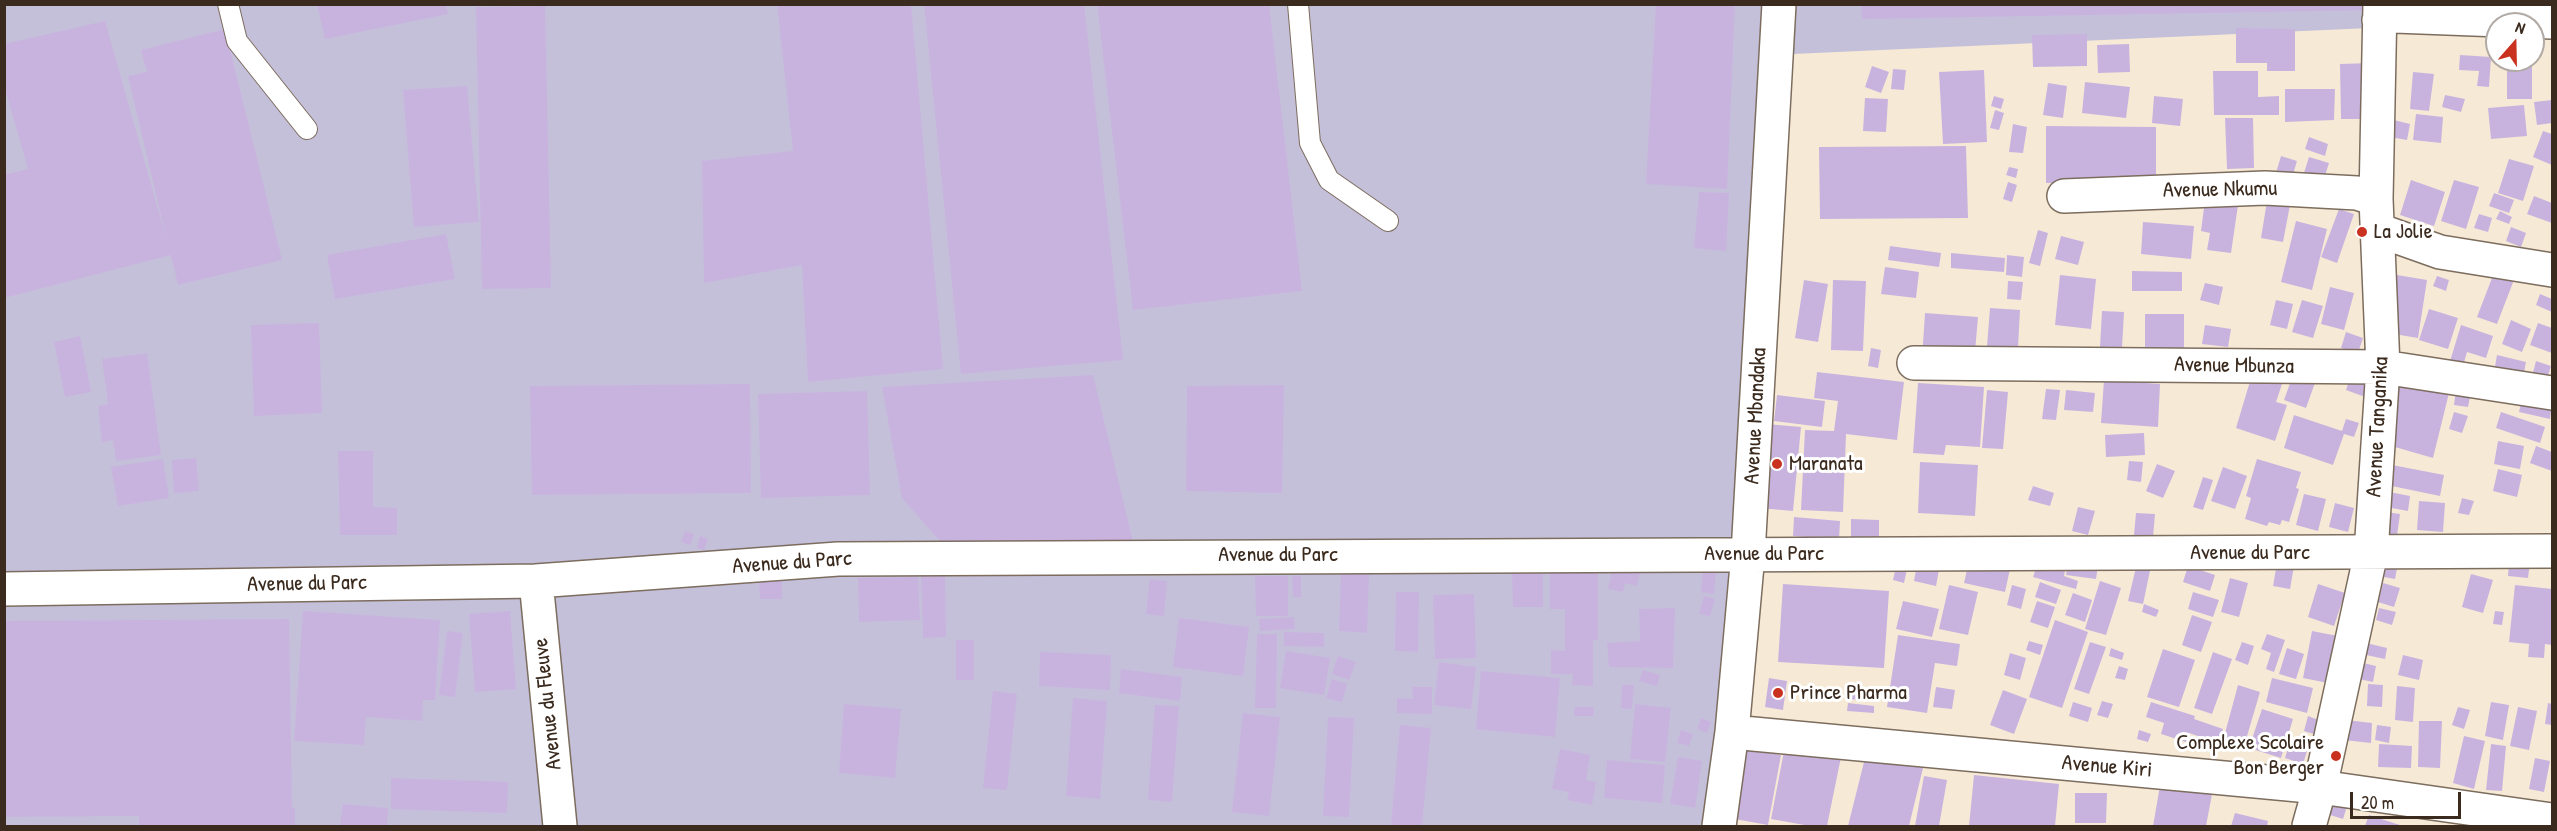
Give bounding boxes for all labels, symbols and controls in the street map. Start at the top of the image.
north arrow [2485,12,2545,72]
text: N [2513,15,2528,39]
street label: Avenue Nkumu [2163,176,2277,204]
place label: La Jolie [2374,219,2432,245]
marker: La Jolie [2355,225,2369,239]
street label: Avenue Mbandaka [1739,347,1773,485]
street label: Avenue Mbunza [2174,352,2294,380]
street label: Avenue Tanganika [2361,356,2395,498]
place label: Maranata [1789,451,1863,477]
marker: Maranata [1770,457,1784,471]
street label: Avenue du Parc [2190,540,2310,566]
street label: Avenue du Parc [1704,541,1824,567]
street label: Avenue du Parc [1218,542,1338,568]
street label: Avenue du Parc [731,546,853,580]
street label: Avenue du Parc [247,570,367,598]
street label: Avenue du Fleuve [528,637,568,771]
place label: Prince Pharma [1790,680,1907,706]
marker: Prince Pharma [1771,686,1785,700]
place label: Complexe Scolaire Bon Berger [2176,730,2324,782]
marker: Complexe Scolaire Bon Berger [2329,749,2343,763]
street label: Avenue Kiri [2061,750,2153,784]
scale bar [2353,780,2464,818]
text: 20 m [2361,790,2394,815]

